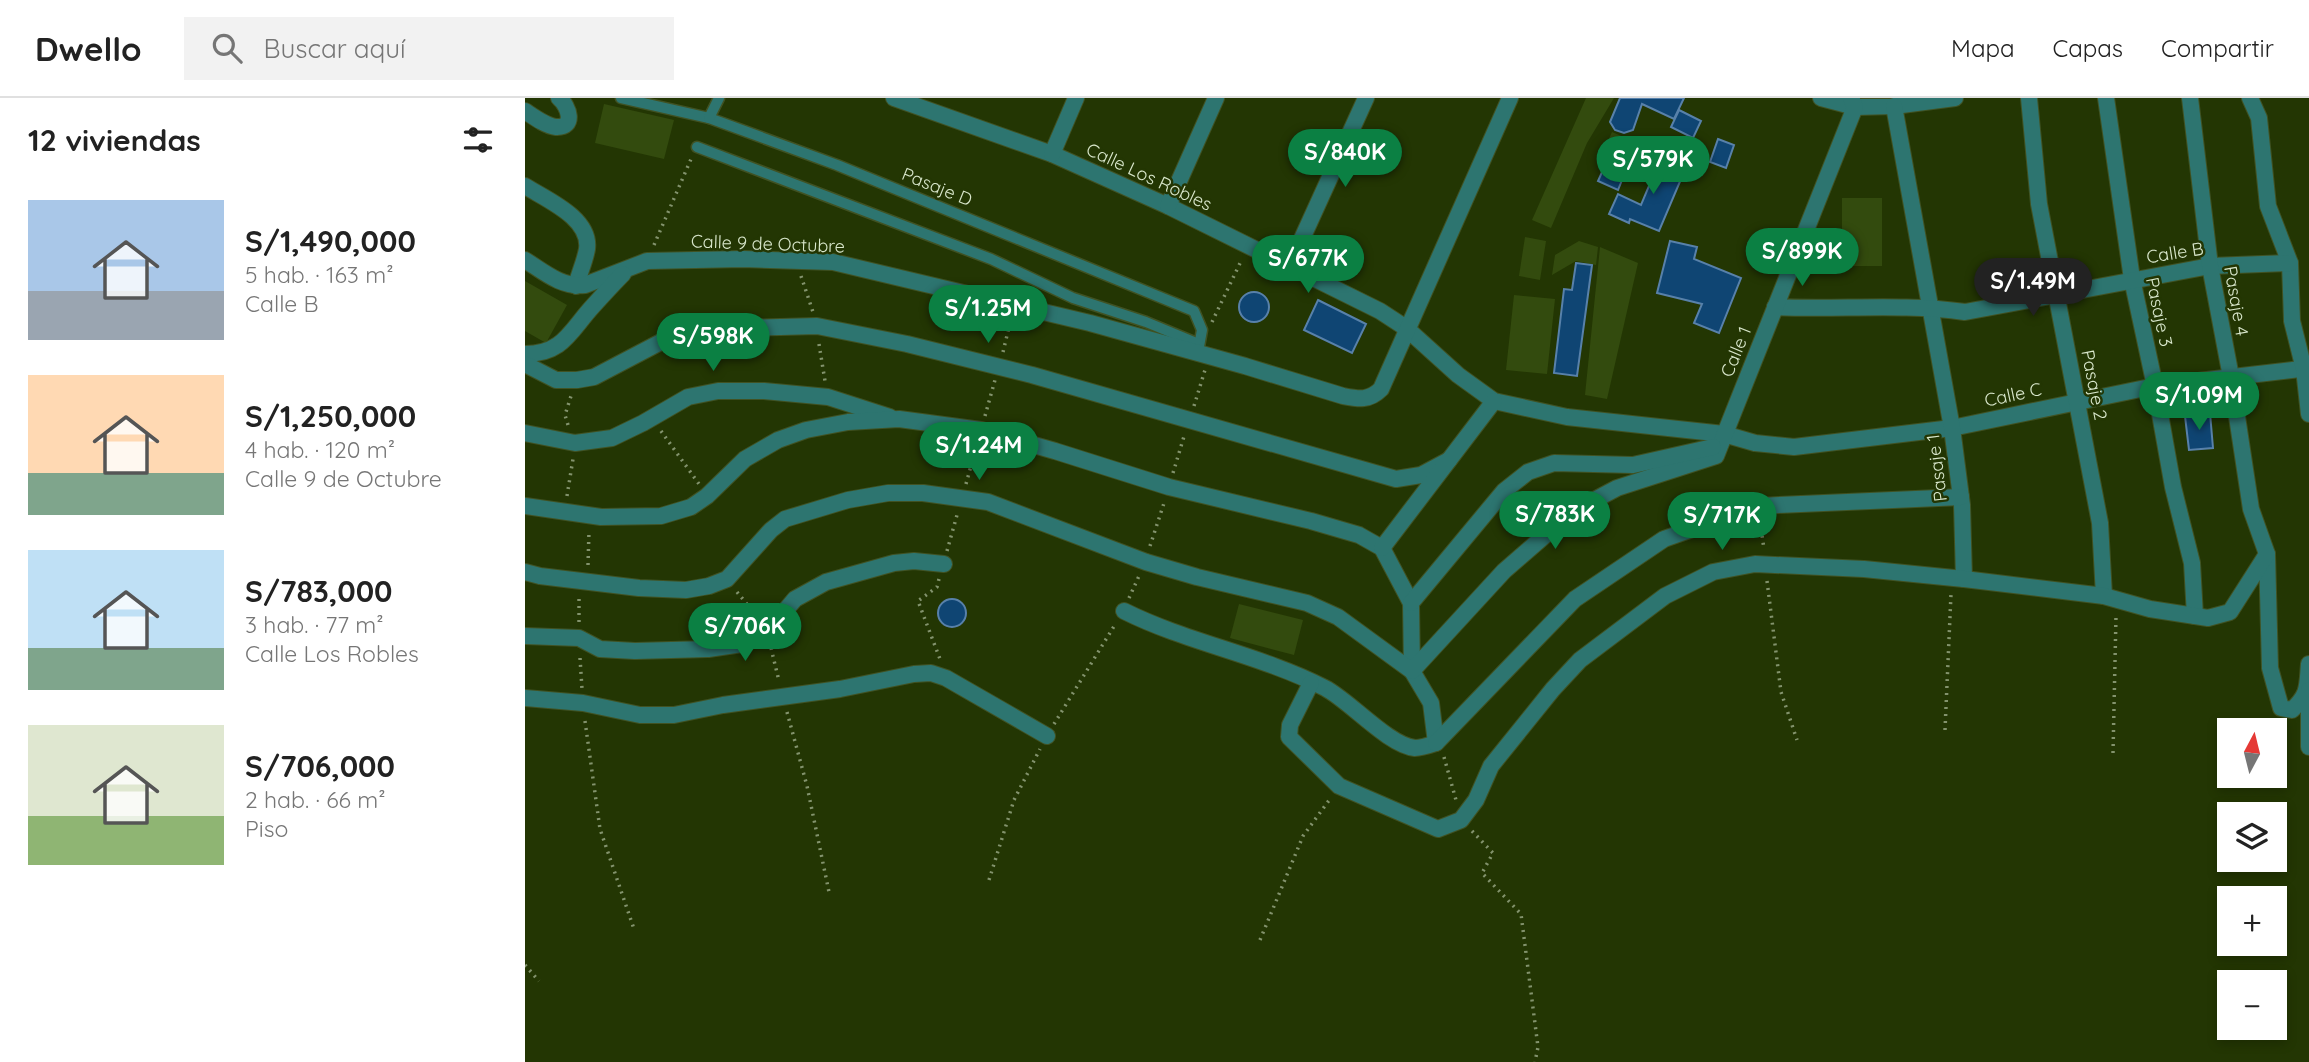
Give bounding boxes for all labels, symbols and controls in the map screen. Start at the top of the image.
search box [184,17,674,80]
text: Dwello [35,28,142,69]
icon: search [208,29,246,67]
text: Buscar aquí [264,32,406,65]
text: Mapa [1951,33,2015,63]
text: Capas [2053,33,2123,63]
text: Compartir [2161,33,2274,63]
text: 12 viviendas [28,121,201,159]
icon: filters [459,121,497,159]
pin: S/840K [1288,130,1402,189]
pin: S/579K [1596,136,1710,196]
street label: Calle Los Robles [1083,137,1216,216]
text: S/840K [1304,137,1386,166]
text: S/579K [1613,144,1693,173]
street label: Pasaje D [899,162,976,211]
text: S/1,490,000 [245,222,416,260]
icon: home [84,228,168,312]
pin: S/899K [1745,228,1859,288]
street label: Calle 9 de Octubre [691,229,845,258]
pin: S/677K [1251,236,1365,295]
text: S/899K [1762,236,1842,265]
street label: Calle B [2145,237,2205,268]
text: S/677K [1268,243,1348,272]
pin: S/1.49M [1968,258,2098,318]
text: 5 hab. · 163 m² [245,260,393,289]
street label: Pasaje 4 [2219,264,2254,338]
text: S/1.49M [1990,266,2076,295]
street label: Pasaje 3 [2141,275,2178,349]
pin: S/1.25M [923,286,1053,345]
text: Calle B [245,289,319,318]
text: S/1.25M [945,293,1031,322]
pin: S/598K [656,314,770,373]
text: S/598K [673,321,753,350]
street label: Calle 1 [1715,323,1756,380]
street label: Pasaje 2 [2076,348,2113,422]
pin: S/1.09M [2134,372,2264,432]
street label: Calle C [1982,377,2044,412]
text: S/1.09M [2155,380,2243,409]
text: S/1,250,000 [245,397,416,435]
icon: home [84,403,168,487]
pin: S/1.24M [914,422,1044,482]
text: S/1.24M [936,430,1022,459]
street label: Pasaje 1 [1921,433,1952,503]
text: 4 hab. · 120 m² [245,435,395,464]
text: Calle 9 de Octubre [245,464,442,493]
pin: S/783K [1498,491,1612,551]
pin: S/717K [1665,492,1779,552]
text: S/783K [1515,499,1595,528]
text: S/717K [1684,500,1760,529]
text: S/783,000 [245,572,392,610]
icon: home [84,578,168,662]
pin: S/706K [688,603,802,663]
text: 3 hab. · 77 m² [245,610,384,639]
text: S/706K [704,611,786,640]
text: Calle Los Robles [245,639,419,668]
north arrow [2217,718,2287,788]
map controls [2217,718,2287,1040]
text: S/706,000 [245,747,395,785]
icon: home [84,753,168,837]
text: 2 hab. · 66 m² [245,785,385,814]
button: layers [2217,802,2287,872]
text: Piso [245,814,288,843]
button: + [2217,886,2287,956]
button: − [2217,970,2287,1040]

